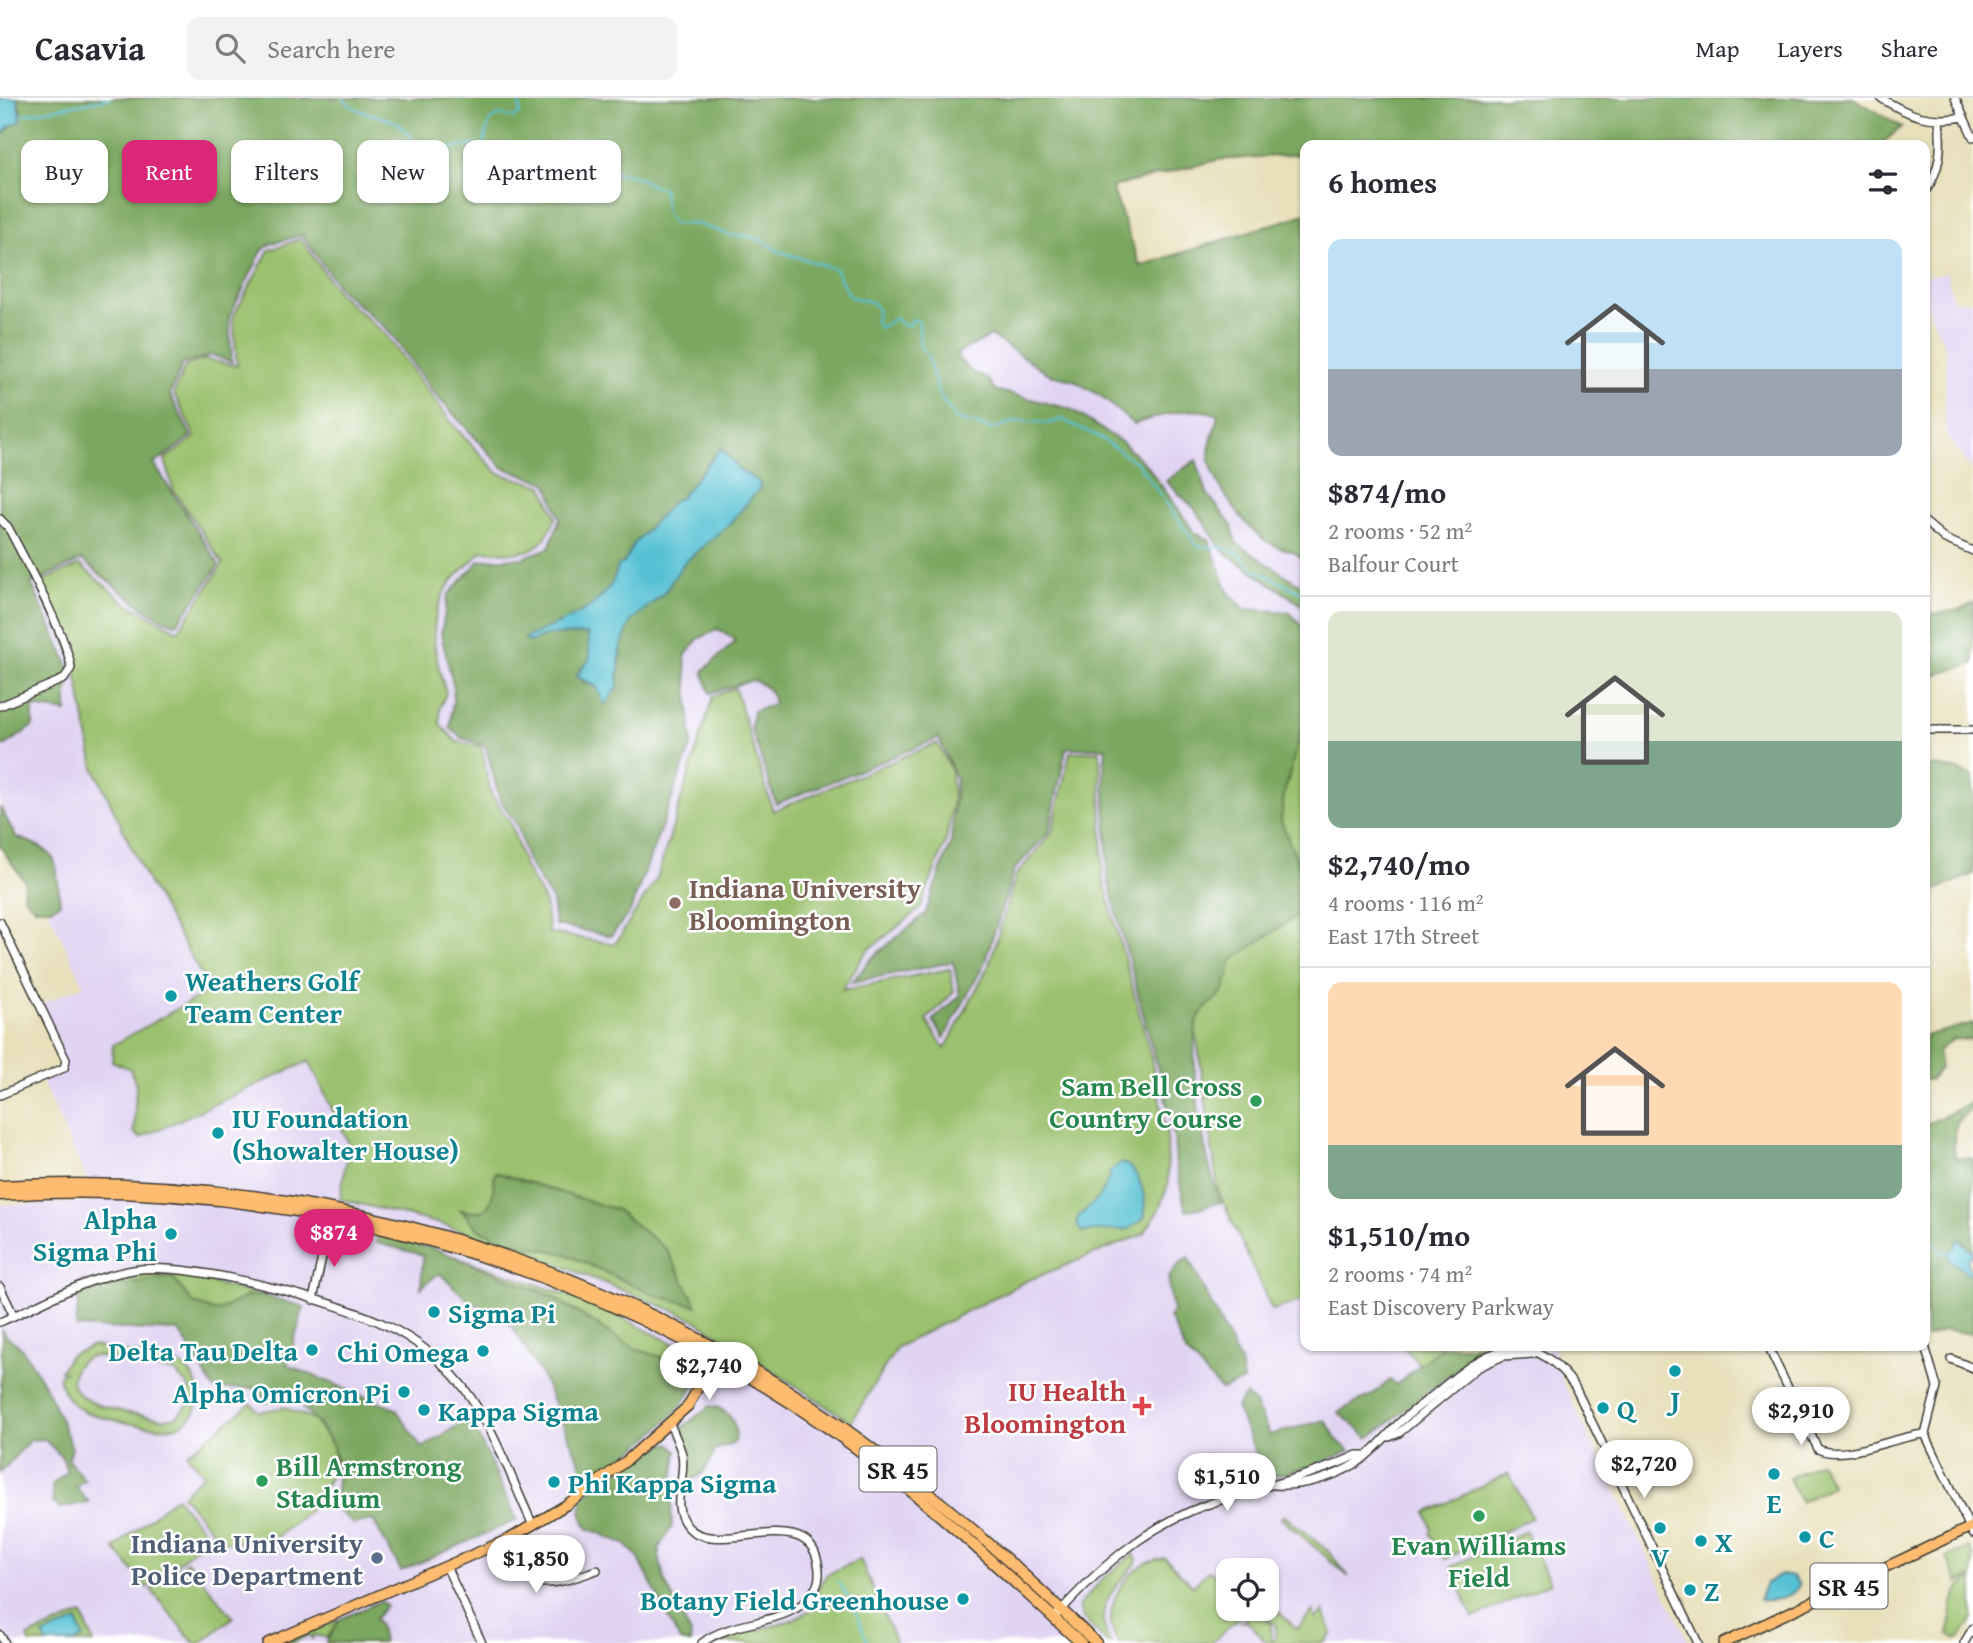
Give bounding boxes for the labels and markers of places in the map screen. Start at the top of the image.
place label: Indiana University Bloomington [689,867,922,940]
marker: Indiana University Bloomington [667,895,683,911]
place label: Weathers Golf Team Center [185,960,361,1033]
marker: Weathers Golf Team Center [163,988,179,1004]
place label: Sam Bell Cross Country Course [1049,1065,1242,1138]
marker: Sam Bell Cross Country Course [1248,1093,1264,1109]
place label: IU Foundation (Showalter House) [232,1097,459,1170]
marker: IU Foundation (Showalter House) [210,1125,226,1141]
place label: Alpha Sigma Phi [33,1198,158,1271]
pin: $874 [293,1210,375,1269]
marker: Alpha Sigma Phi [163,1226,179,1242]
place label: Sigma Pi [448,1292,556,1333]
marker: Sigma Pi [426,1304,442,1320]
place label: Delta Tau Delta [109,1330,299,1371]
place label: Chi Omega [337,1331,470,1372]
marker: Delta Tau Delta [304,1342,320,1358]
pin: $2,740 [652,1342,766,1402]
marker: Chi Omega [475,1343,491,1359]
marker: J [1667,1363,1683,1379]
place label: IU Health Bloomington [964,1370,1126,1443]
place label: Alpha Omicron Pi [172,1372,390,1413]
place label: J [1666,1379,1680,1420]
marker: Alpha Omicron Pi [396,1384,412,1400]
place label: Q [1617,1388,1637,1429]
pin: $2,910 [1744,1388,1858,1447]
place label: Kappa Sigma [438,1390,600,1431]
marker: IU Health Bloomington [1132,1396,1152,1416]
marker: Q [1595,1400,1611,1416]
marker: Kappa Sigma [416,1402,432,1418]
pin: $2,720 [1587,1440,1701,1500]
place label: Bill Armstrong Stadium [276,1445,462,1518]
pin: $1,510 [1170,1454,1284,1513]
place label: Phi Kappa Sigma [568,1462,777,1503]
marker: E [1766,1466,1782,1482]
marker: Bill Armstrong Stadium [254,1473,270,1489]
marker: Phi Kappa Sigma [546,1474,562,1490]
place label: E [1767,1482,1782,1523]
marker: Evan Williams Field [1471,1508,1487,1524]
place label: C [1819,1517,1835,1558]
marker: V [1652,1520,1668,1536]
place label: X [1715,1521,1733,1562]
place label: Indiana University Police Department [131,1522,364,1595]
place label: Evan Williams Field [1392,1524,1566,1597]
marker: C [1797,1529,1813,1545]
marker: X [1693,1533,1709,1549]
pin: $1,850 [479,1536,593,1595]
place label: V [1651,1536,1670,1577]
marker: Indiana University Police Department [369,1550,385,1566]
place label: Z [1704,1570,1719,1611]
place label: Botany Field Greenhouse [640,1579,949,1620]
marker: Z [1682,1582,1698,1598]
marker: Botany Field Greenhouse [955,1591,971,1607]

